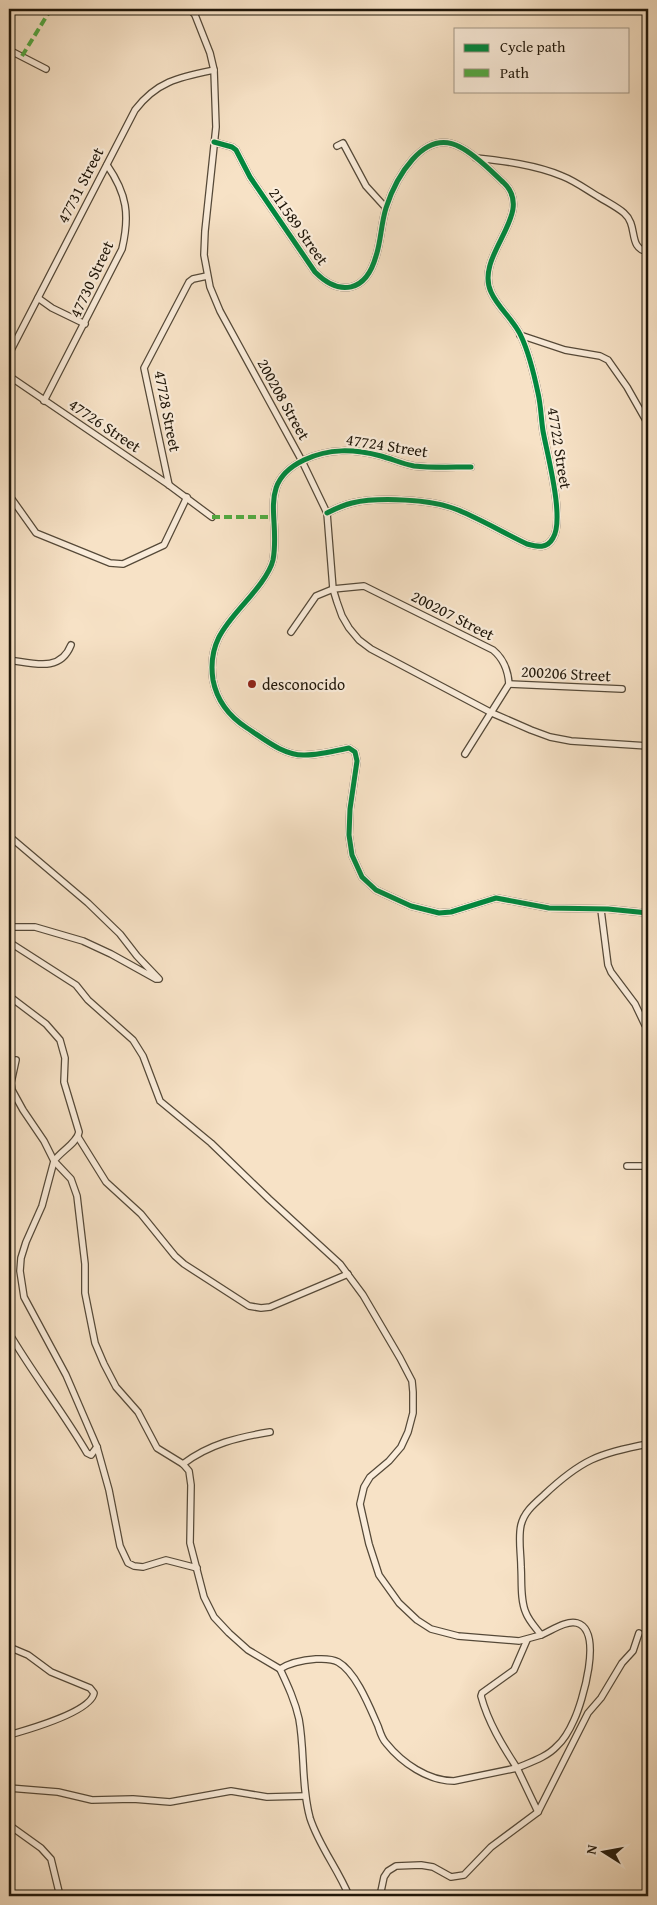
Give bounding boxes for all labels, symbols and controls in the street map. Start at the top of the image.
legend [454,28,630,92]
text: Cycle path [500,36,566,57]
text: Path [500,62,529,83]
street label: 47731 Street [51,142,110,227]
street label: 211589 Street [263,182,335,270]
street label: 47730 Street [63,236,119,321]
street label: 200208 Street [252,354,317,445]
street label: 47728 Street [148,368,188,454]
street label: 47726 Street [64,392,146,458]
street label: 47722 Street [542,405,578,491]
street label: 47724 Street [344,427,430,463]
street label: 200207 Street [407,584,499,646]
street label: 200206 Street [520,659,612,687]
place label: desconocido [262,672,345,696]
marker: desconocido [246,678,258,690]
north arrow [580,1828,630,1878]
text: N [581,1842,602,1856]

